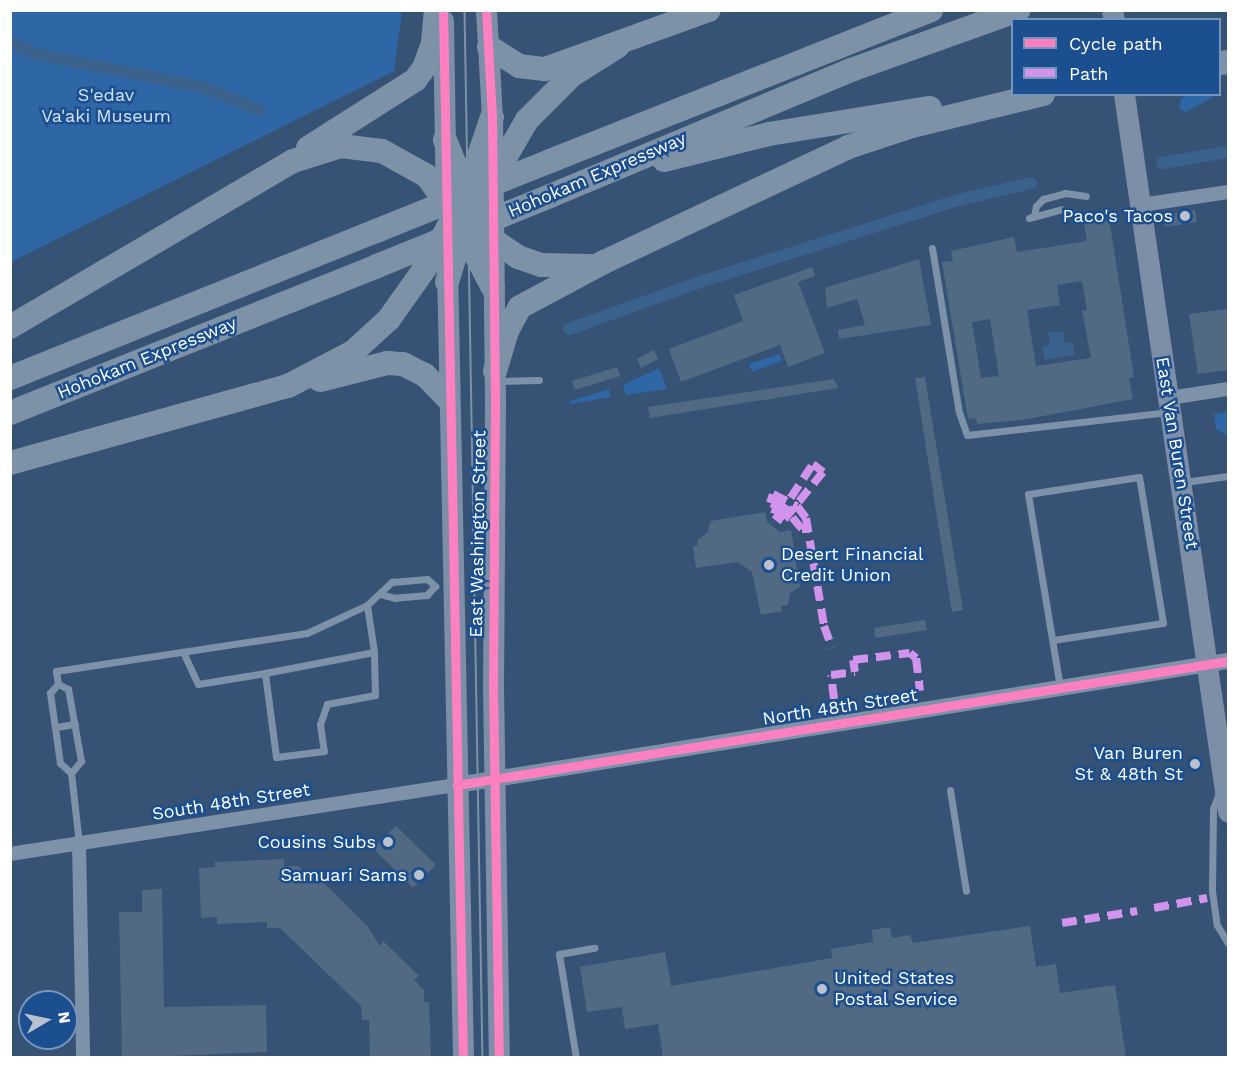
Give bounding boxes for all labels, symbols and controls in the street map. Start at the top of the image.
legend [1011,18,1221,96]
text: Cycle path [1069,33,1163,54]
text: Path [1069,63,1109,84]
park label: S'edav Va'aki Museum [41,85,171,128]
street label: Hohokam Expressway [505,128,689,222]
place label: Paco's Tacos [1062,205,1173,227]
marker: Paco's Tacos [1178,209,1192,223]
street label: Hohokam Expressway [54,312,240,404]
street label: East Van Buren Street [1151,355,1203,551]
street label: East Washington Street [465,430,491,638]
place label: Desert Financial Credit Union [781,544,924,586]
marker: Desert Financial Credit Union [762,558,776,572]
street label: North 48th Street [761,684,919,730]
place label: Van Buren St & 48th St [1074,743,1183,786]
marker: Van Buren St & 48th St [1188,757,1202,771]
street label: South 48th Street [151,779,311,825]
place label: Cousins Subs [257,831,376,853]
marker: Cousins Subs [381,835,395,849]
place label: Samuari Sams [281,864,407,886]
marker: Samuari Sams [412,868,426,882]
place label: United States Postal Service [834,968,958,1010]
marker: United States Postal Service [815,982,829,996]
north arrow [18,990,78,1050]
text: N [54,1010,75,1025]

